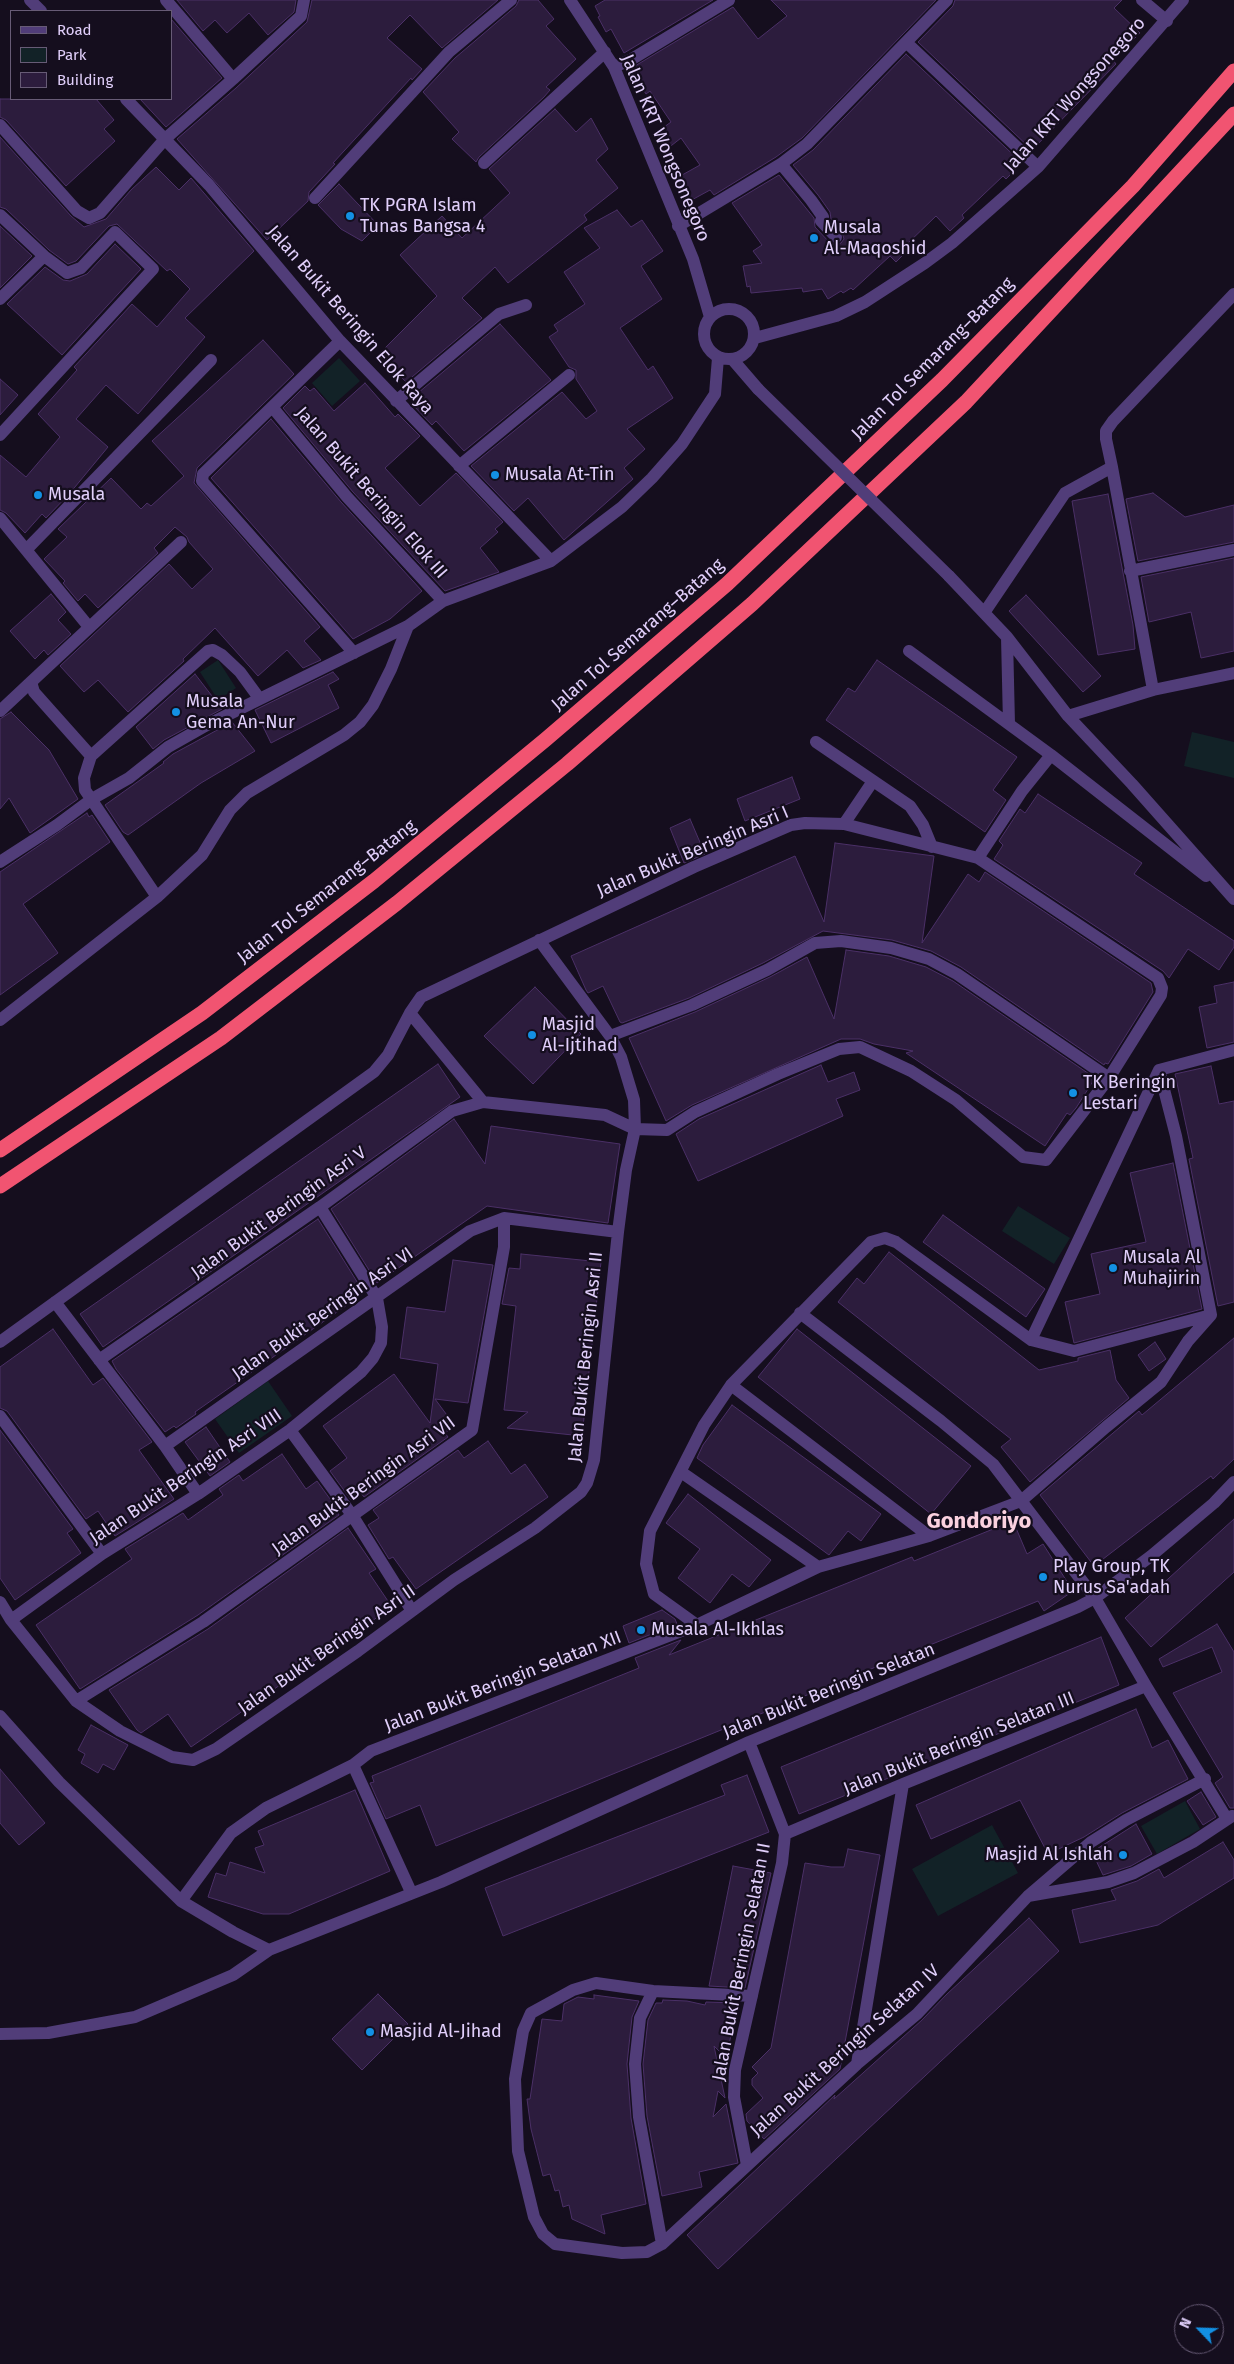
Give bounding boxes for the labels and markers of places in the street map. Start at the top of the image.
place label: TK PGRA Islam Tunas Bangsa 4 [360,195,485,238]
marker: TK PGRA Islam Tunas Bangsa 4 [344,210,356,222]
place label: Musala Al-Maqoshid [824,217,927,260]
marker: Musala Al-Maqoshid [808,232,820,244]
place label: Musala At-Tin [505,464,614,486]
marker: Musala At-Tin [489,469,501,481]
place label: Musala [48,484,105,506]
marker: Musala [32,489,44,501]
place label: Musala Gema An-Nur [186,691,295,734]
marker: Musala Gema An-Nur [170,706,182,718]
place label: Masjid Al-Ijtihad [542,1014,618,1056]
marker: Masjid Al-Ijtihad [526,1029,538,1041]
place label: TK Beringin Lestari [1083,1072,1176,1114]
marker: TK Beringin Lestari [1067,1087,1079,1099]
place label: Musala Al Muhajirin [1123,1247,1201,1290]
marker: Musala Al Muhajirin [1107,1262,1119,1274]
place label: Play Group, TK Nurus Sa'adah [1053,1556,1170,1598]
marker: Play Group, TK Nurus Sa'adah [1037,1571,1049,1583]
place label: Musala Al-Ikhlas [651,1619,784,1641]
marker: Musala Al-Ikhlas [635,1624,647,1636]
place label: Masjid Al Ishlah [985,1844,1113,1866]
marker: Masjid Al Ishlah [1117,1849,1129,1861]
place label: Masjid Al-Jihad [380,2021,502,2043]
marker: Masjid Al-Jihad [364,2026,376,2038]

